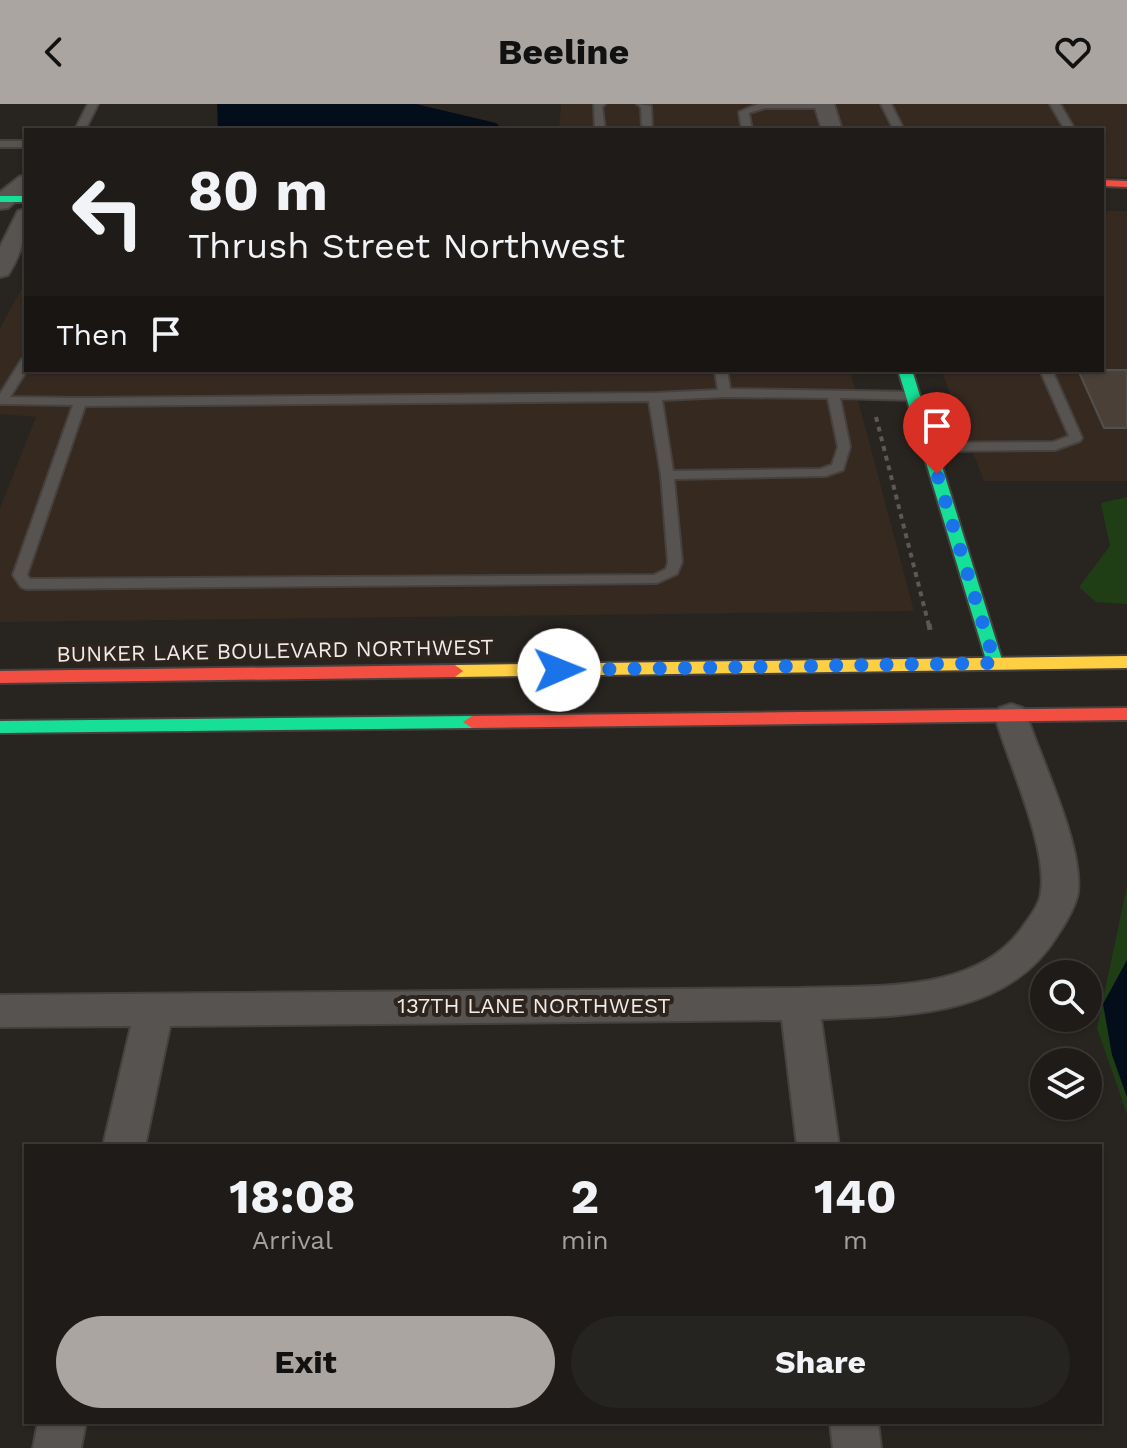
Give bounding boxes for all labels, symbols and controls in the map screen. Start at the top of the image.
icon: back [32,30,76,74]
icon: heart [1051,30,1095,74]
text: Beeline [498,31,629,73]
text: 80 m [188,158,328,224]
icon: left [56,160,160,264]
text: Thrush Street Northwest [188,225,625,267]
icon: arrive [144,312,188,356]
text: Then [56,317,128,352]
pin [903,392,971,474]
icon: arrive [915,404,959,448]
position arrow [517,628,601,712]
street label: BUNKER LAKE BOULEVARD NORTHWEST [56,634,494,667]
map controls [1030,960,1102,1120]
button: search [1030,960,1102,1032]
street label: 137TH LANE NORTHWEST [397,993,671,1018]
button: layers [1030,1048,1102,1120]
text: 18:08 [229,1168,356,1225]
text: 2 [571,1168,599,1225]
text: 140 [814,1168,897,1225]
text: Arrival [252,1225,333,1255]
text: min [561,1225,609,1255]
text: m [843,1225,868,1255]
button: Exit [56,1316,555,1408]
button: Share [571,1316,1070,1408]

